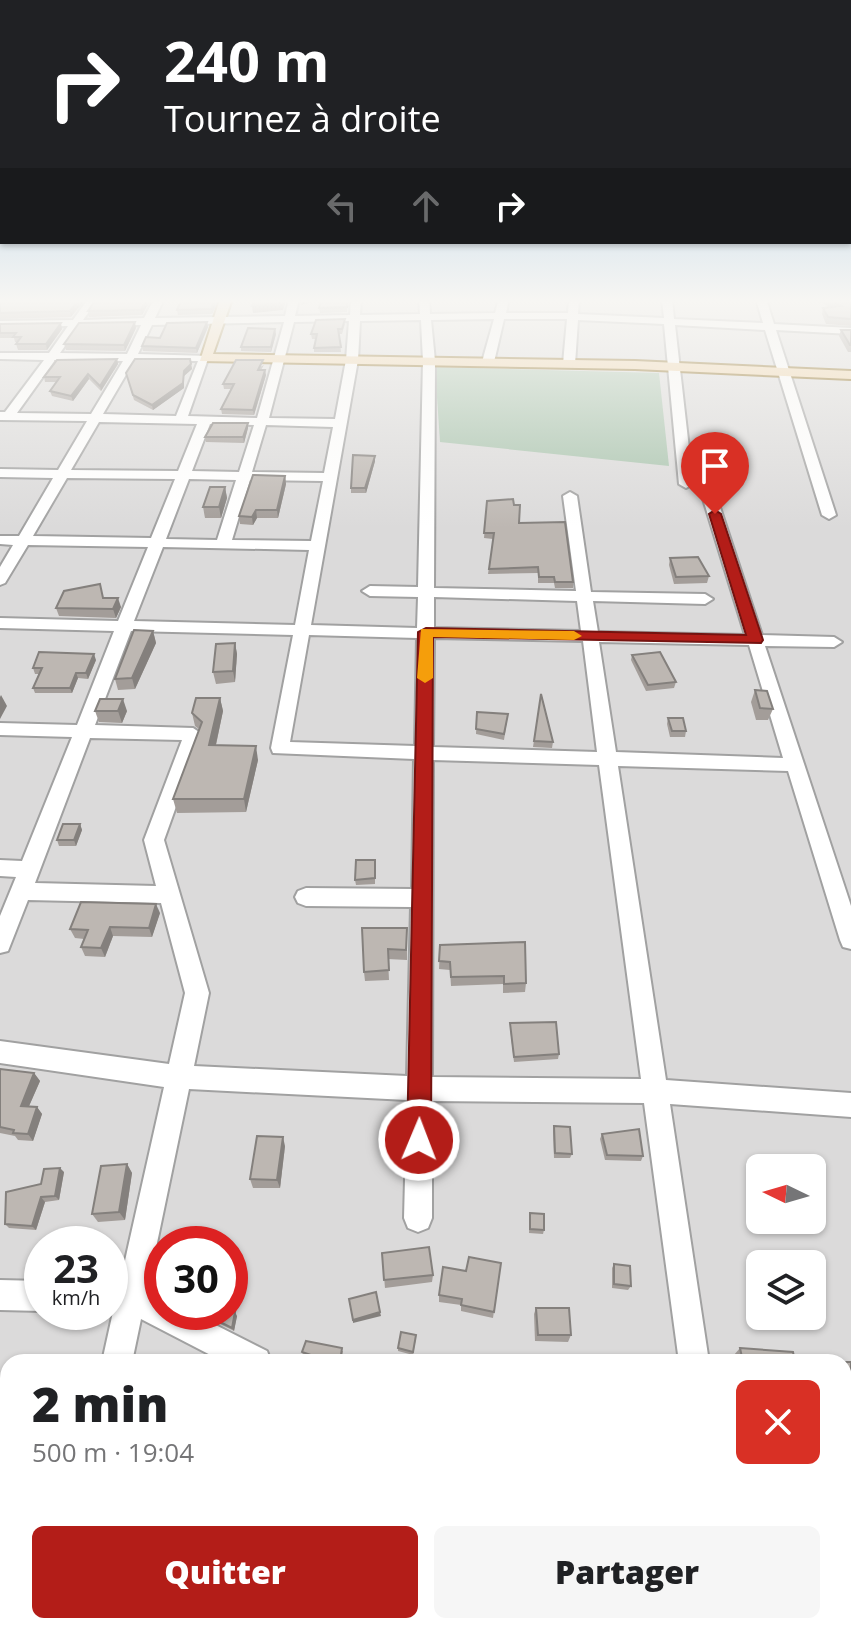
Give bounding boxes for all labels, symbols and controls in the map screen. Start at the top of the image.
text: 240 m [164,22,330,98]
icon: right [32,32,136,136]
text: Tournez à droite [164,94,441,143]
icon: left [320,184,364,228]
icon: ahead [404,184,448,228]
icon: right [488,184,532,228]
pin [681,432,749,514]
icon: arrive [693,444,737,488]
position arrow [377,1098,461,1182]
north arrow [746,1154,826,1234]
map controls [746,1154,826,1330]
speed limit sign: 30 [144,1226,248,1330]
text: 23 [53,1240,99,1295]
button: layers [746,1250,826,1330]
text: km/h [52,1284,100,1311]
text: 2 min [32,1371,168,1436]
button: close [736,1380,820,1464]
text: 500 m · 19:04 [32,1434,194,1470]
button: Quitter [32,1526,418,1618]
button: Partager [434,1526,820,1618]

